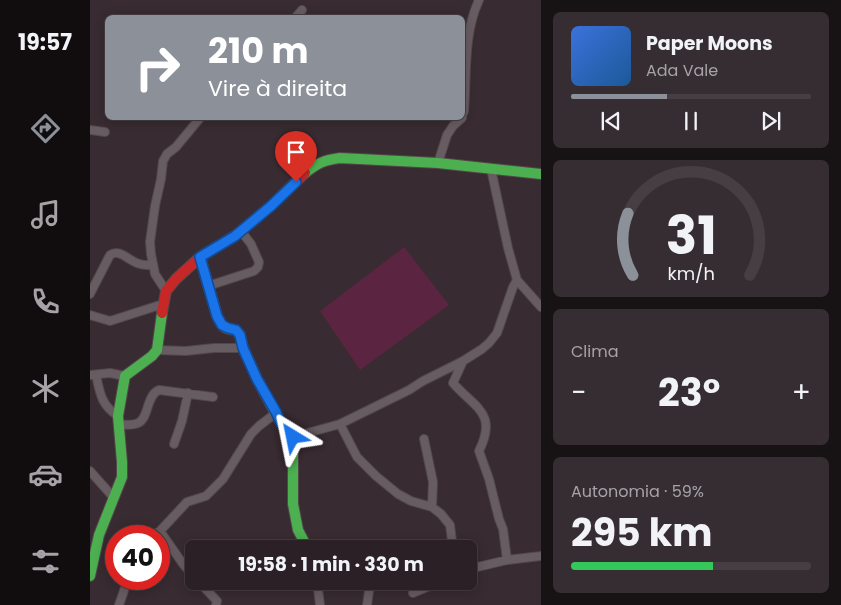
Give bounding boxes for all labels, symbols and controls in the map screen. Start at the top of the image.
text: 210 m [208,26,308,75]
text: 19:57 [18,27,72,58]
text: Paper Moons [646,30,773,57]
icon: right [125,35,190,100]
text: Ada Vale [646,59,718,82]
text: Vire à direita [208,73,347,104]
icon: previous [597,107,625,135]
icon: pause [677,107,705,135]
icon: next [757,107,785,135]
icon: directions [28,111,63,146]
pin [275,131,317,182]
icon: arrive [282,138,310,166]
icon: music [28,197,63,232]
text: 31 [665,199,717,272]
text: km/h [667,261,715,286]
icon: phone [28,284,63,319]
text: Clima [571,340,619,363]
text: 23° [658,366,720,419]
icon: climate [28,371,63,406]
text: − [571,373,586,412]
text: + [792,373,811,412]
position arrow [266,410,318,462]
icon: car [28,457,63,492]
text: Autonomia · 59% [571,480,704,503]
text: 295 km [571,506,713,559]
speed limit sign: 40 [105,525,170,590]
icon: filters [28,544,63,579]
text: 19:58 · 1 min · 330 m [238,551,424,578]

